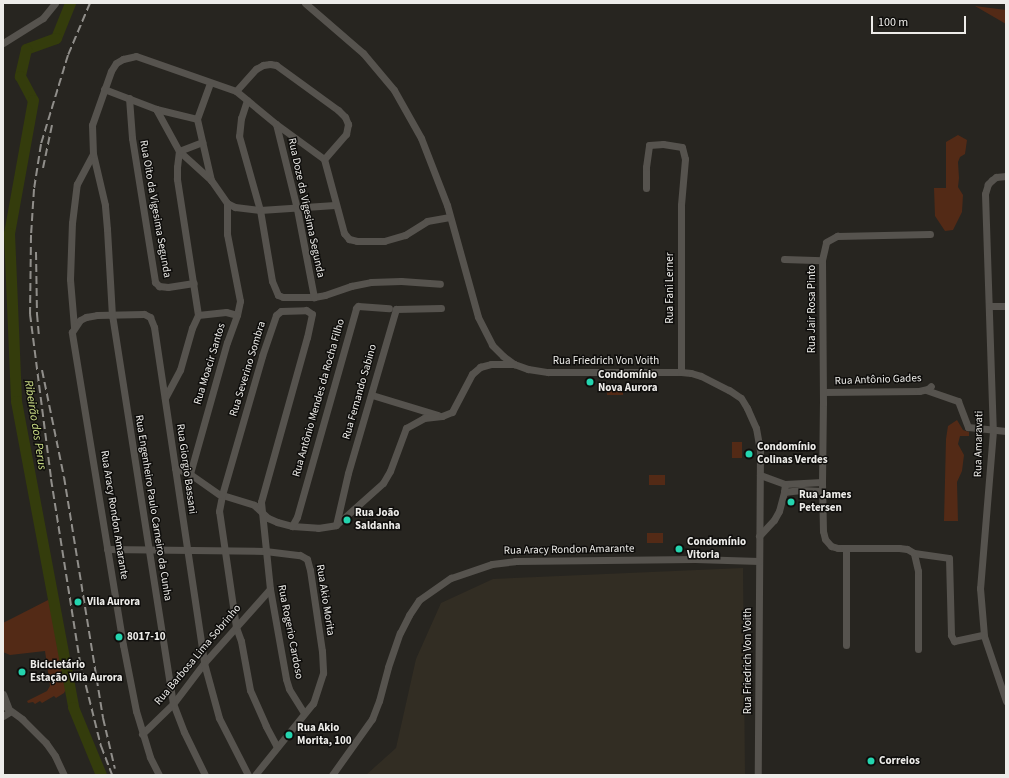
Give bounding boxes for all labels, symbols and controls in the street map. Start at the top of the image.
scale bar [873,8,968,34]
text: 100 m [878,14,908,31]
street label: Rua Doze da Vigesima Segunda [285,137,327,279]
street label: Rua Oito da Vigesima Segunda [136,139,174,279]
street label: Rua Fani Lerner [663,252,677,324]
street label: Rua Jair Rosa Pinto [805,265,819,353]
street label: Rua Antônio Mendes da Rocha Filho [290,317,348,479]
street label: Rua Severino Sombra [227,320,269,418]
street label: Rua Moacir Santos [191,322,229,406]
street label: Rua Fernando Sabino [340,343,380,441]
street label: Rua Friedrich Von Voith [553,354,659,368]
place label: Condomínio Nova Aurora [598,369,658,395]
street label: Rua Antônio Gades [834,372,922,388]
marker: Condomínio Nova Aurora [585,377,595,387]
water label: Ribeirão dos Perus [21,379,49,471]
street label: Rua Amaravati [972,411,986,477]
street label: Rua Engenheiro Paulo Carneiro da Cunha [132,414,174,602]
street label: Rua Giorgio Bassani [173,423,199,515]
place label: Condomínio Colinas Verdes [757,441,828,467]
street label: Rua Aracy Rondon Amarante [97,449,131,581]
marker: Condomínio Colinas Verdes [744,449,754,459]
place label: Rua James Petersen [799,489,851,515]
marker: Rua James Petersen [786,497,796,507]
place label: Rua João Saldanha [355,507,401,533]
marker: Rua João Saldanha [342,515,352,525]
place label: Condomínio Vitoria [687,536,746,562]
street label: Rua Aracy Rondon Amarante [504,542,634,558]
marker: Condomínio Vitoria [674,544,684,554]
street label: Rua Akio Morita [313,564,337,636]
street label: Rua Rogerio Cardoso [274,584,306,680]
place label: Vila Aurora [87,595,140,609]
marker: Vila Aurora [72,596,84,608]
street label: Rua Barbosa Lima Sobrinho [152,602,244,708]
street label: Rua Friedrich Von Voith [741,608,755,714]
place label: 8017-10 [127,630,165,644]
marker: 8017-10 [114,632,124,642]
place label: Bicicletário Estação Vila Aurora [30,659,123,685]
marker: Bicicletário Estação Vila Aurora [17,667,27,677]
place label: Rua Akio Morita, 100 [297,722,352,748]
marker: Rua Akio Morita, 100 [284,730,294,740]
place label: Correios [879,754,920,768]
marker: Correios [866,756,876,766]

